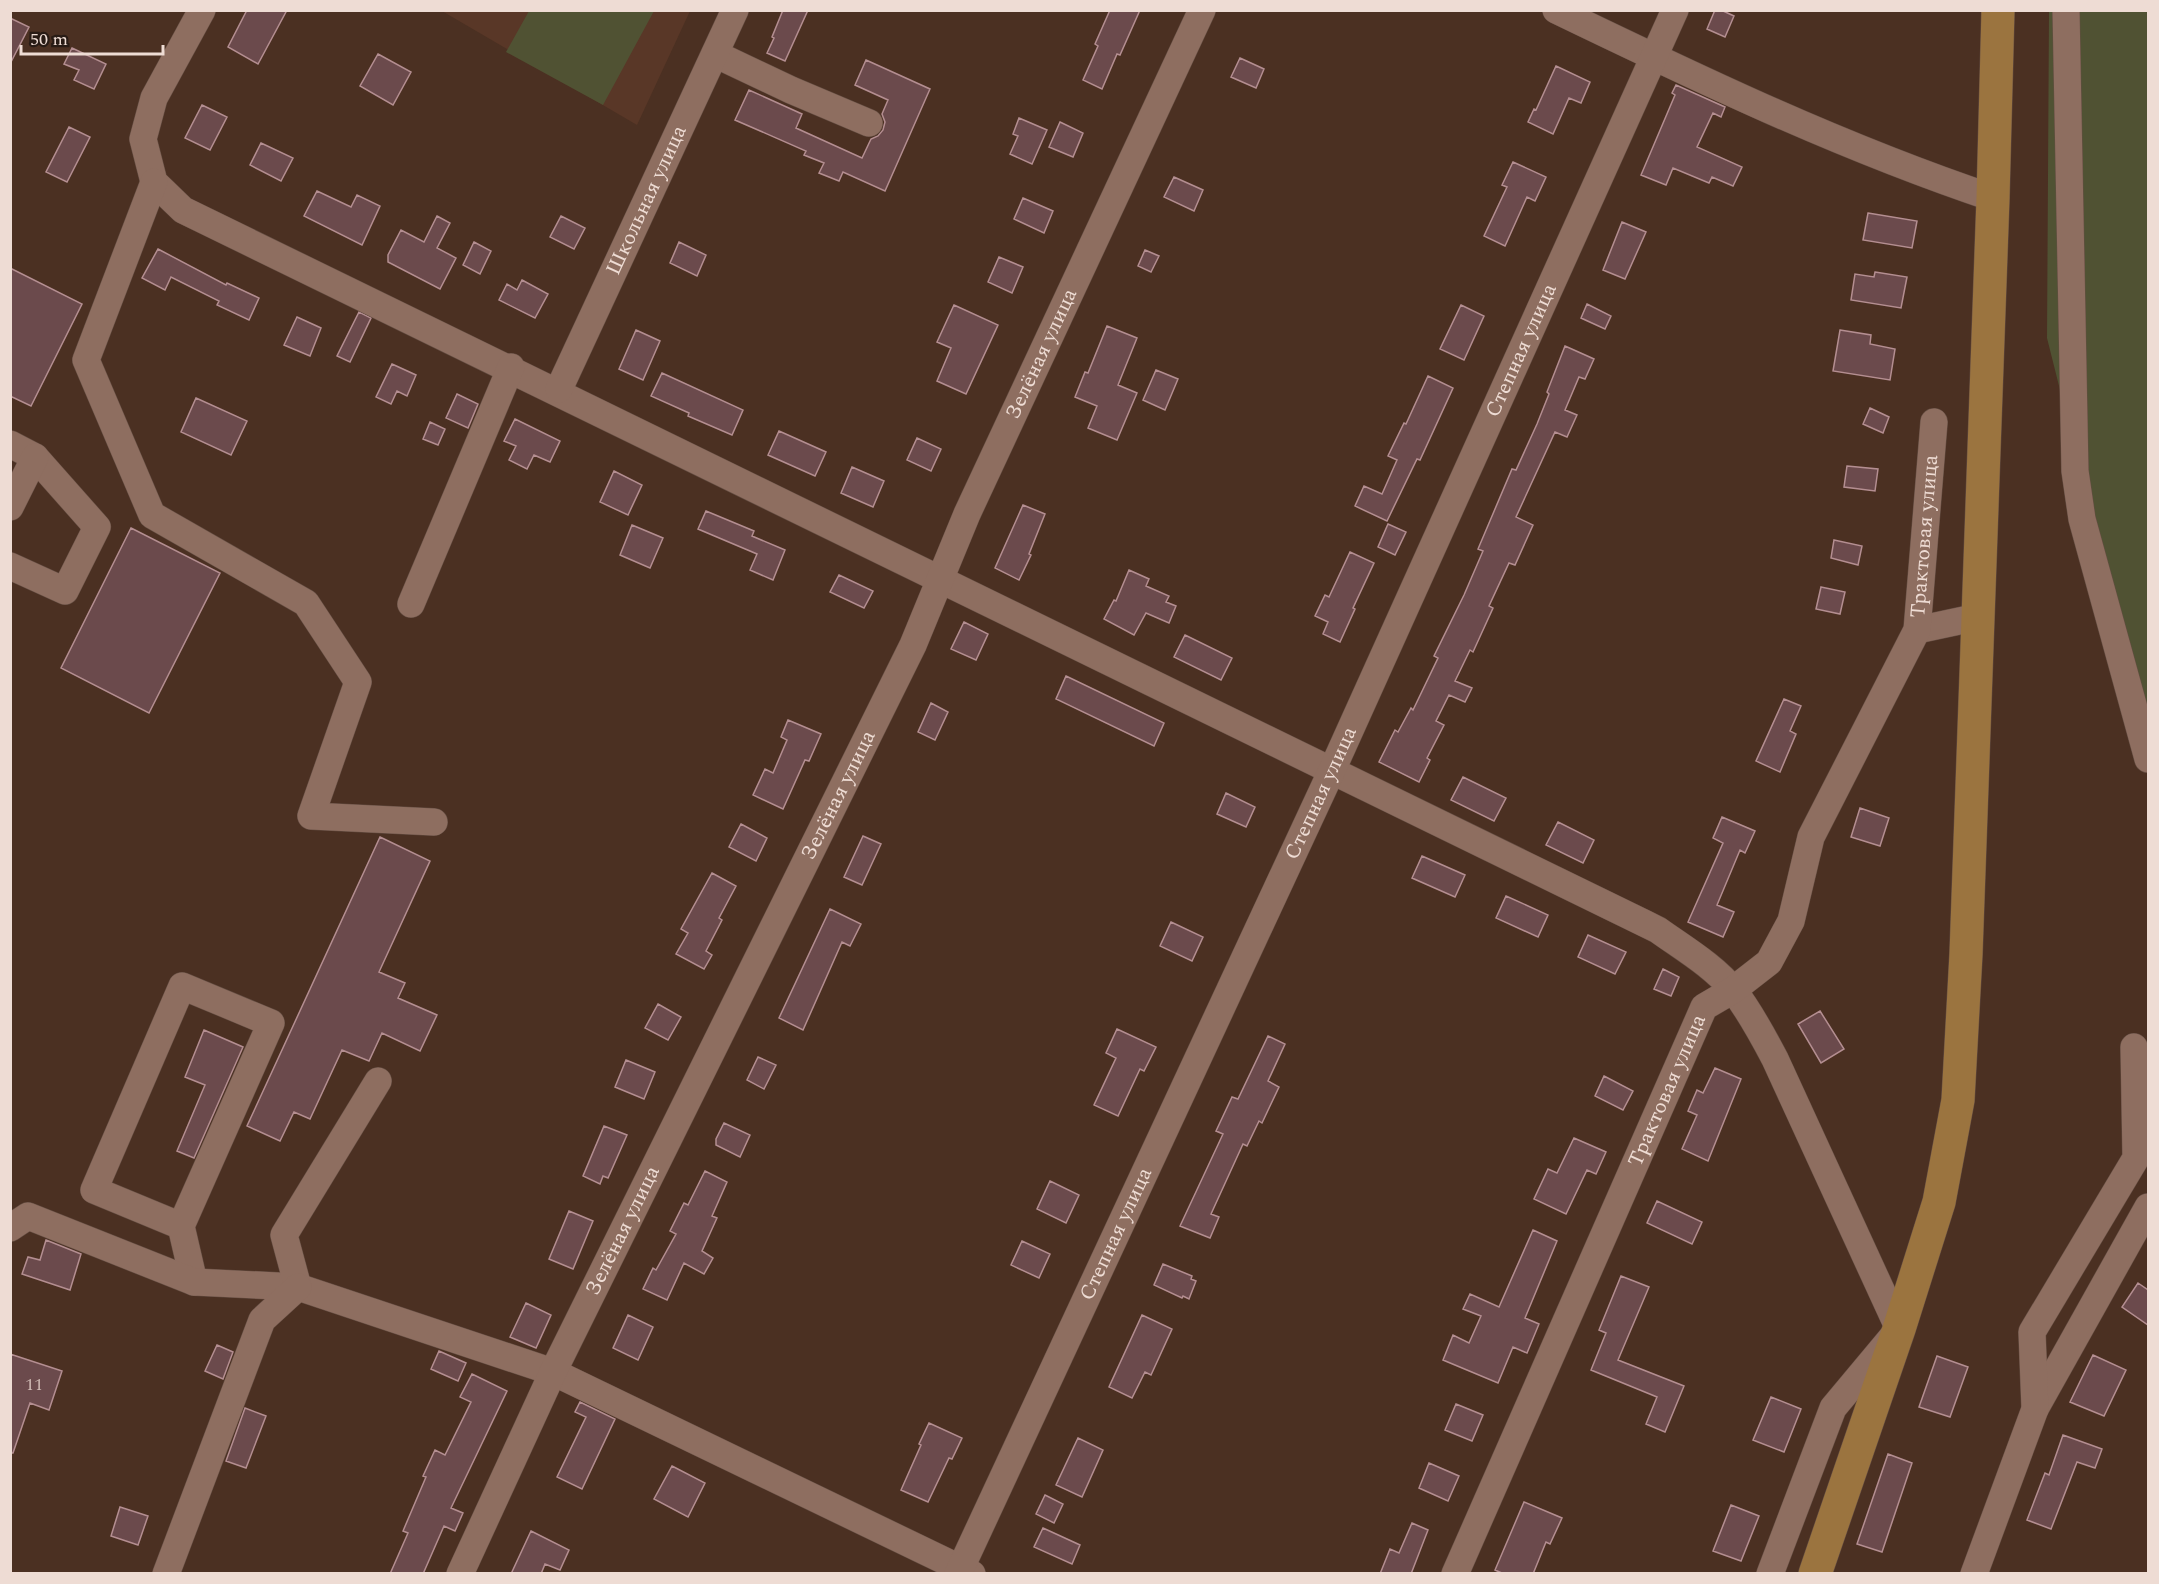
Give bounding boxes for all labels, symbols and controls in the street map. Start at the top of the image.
scale bar [21,18,164,56]
text: 50 m [30,26,68,53]
street label: Школьная улица [598,119,696,281]
street label: Степная улица [1477,278,1566,423]
street label: Зелёная улица [997,282,1086,425]
street label: Трактовая улица [1902,453,1947,619]
street label: Степная улица [1276,721,1366,865]
street label: Зелёная улица [793,724,885,866]
street label: Трактовая улица [1620,1009,1715,1172]
street label: Зелёная улица [577,1160,669,1301]
street label: Степная улица [1071,1161,1161,1306]
house number: 11 [25,1371,43,1398]

